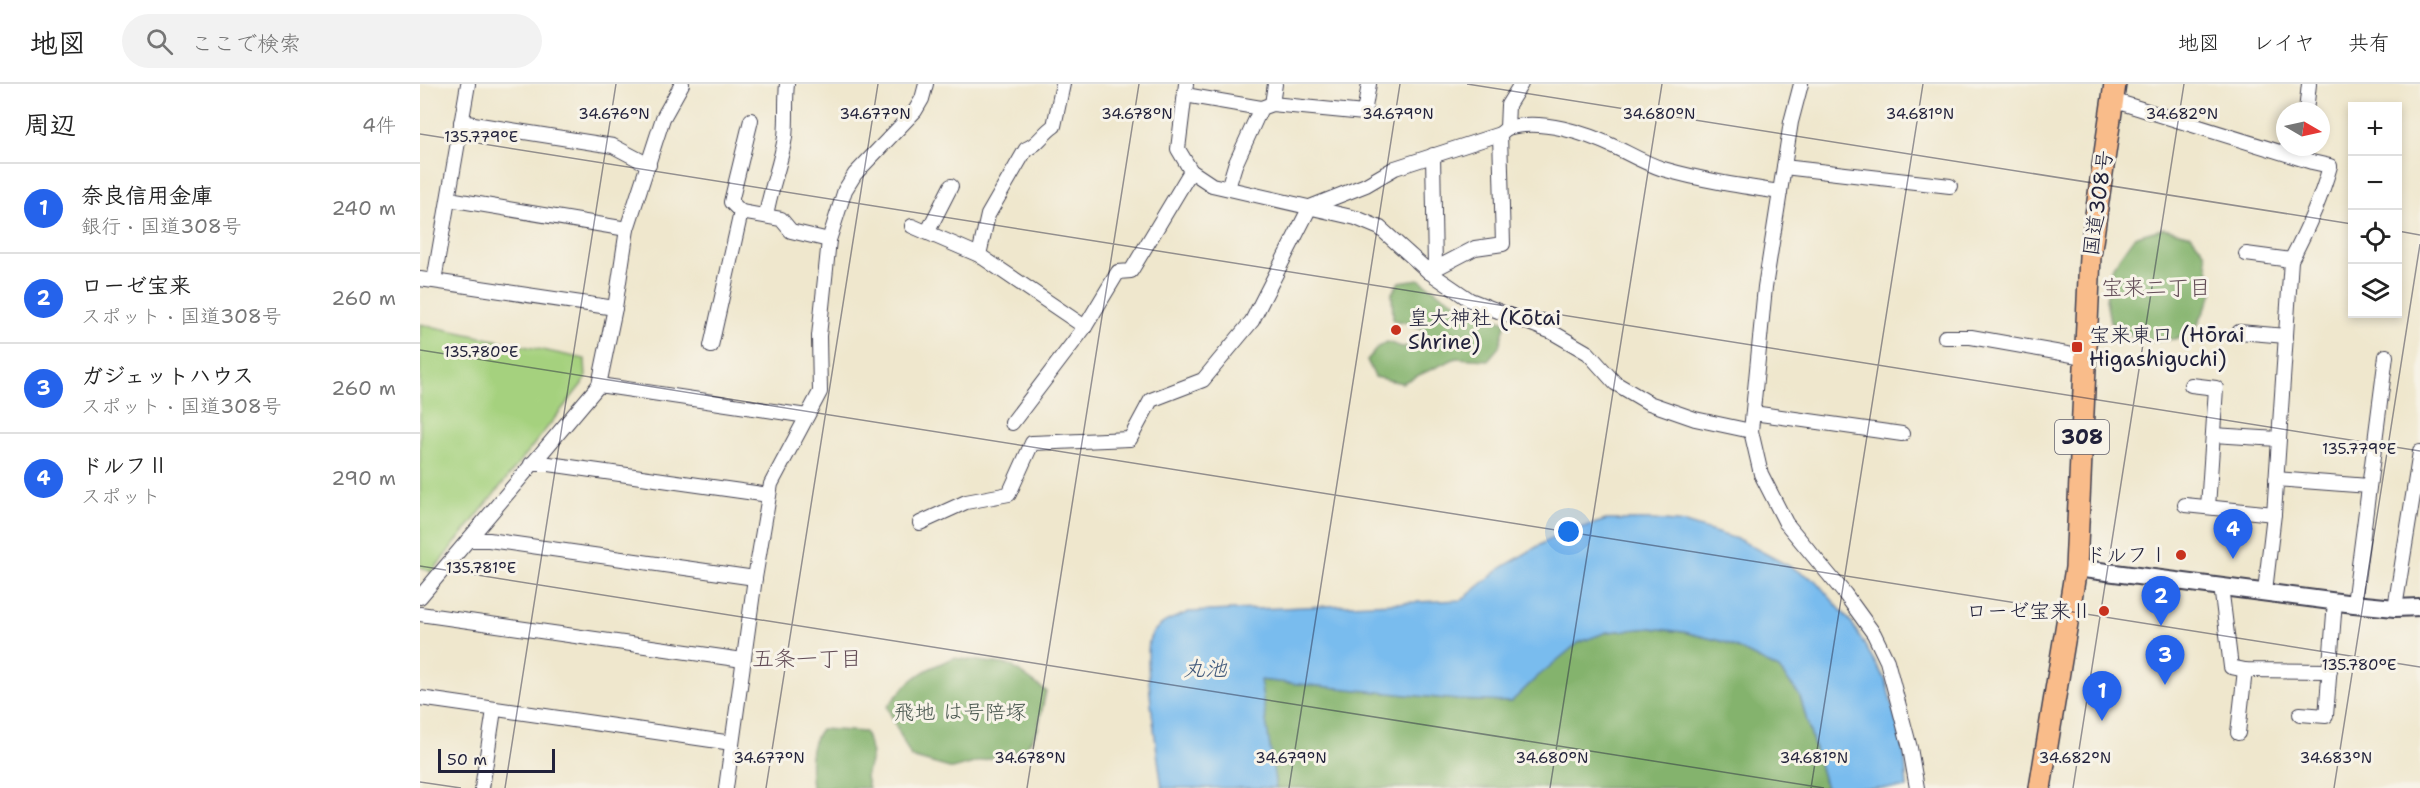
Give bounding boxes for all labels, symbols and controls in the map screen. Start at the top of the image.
search box [122,14,542,68]
text: 地図 [30,24,86,62]
icon: search [143,25,176,58]
text: ここで検索 [191,29,301,58]
text: 地図 [2178,29,2220,57]
text: レイヤ [2253,29,2315,57]
text: 共有 [2348,29,2390,57]
north arrow [2276,102,2330,156]
map controls [2348,102,2402,318]
button: + [2348,102,2402,156]
text: 34.676°N [578,104,650,124]
text: 34.677°N [839,104,911,124]
text: 34.678°N [1101,104,1173,124]
text: 34.679°N [1362,104,1434,124]
text: 34.680°N [1623,104,1695,124]
text: 34.681°N [1886,104,1954,124]
text: 34.682°N [2146,104,2218,124]
text: 周辺 [24,107,76,142]
text: 4件 [362,112,396,138]
text: 135.779°E [444,127,518,147]
street label: 国道308号 [2077,148,2119,258]
button: − [2348,156,2402,210]
text: 奈良信用金庫 [81,181,213,210]
text: 1 [39,195,48,221]
text: 240 m [331,195,396,221]
button: locate [2348,210,2402,264]
text: 銀行 · 国道308号 [81,213,242,239]
button: layers [2348,264,2402,318]
text: ローゼ宝来 [81,271,191,300]
district label: 宝来二丁目 [2101,273,2211,302]
text: 2 [37,285,51,311]
text: 260 m [331,285,396,311]
text: スポット · 国道308号 [81,303,282,329]
place label: 皇大神社 (Kōtai Shrine) [1408,304,1561,356]
place label: 宝来東口 (Hōrai Higashiguchi) [2089,321,2245,373]
marker: 皇大神社 (Kōtai Shrine) [1389,323,1403,337]
marker: 宝来東口 (Hōrai Higashiguchi) [2070,340,2084,354]
text: 135.780°E [444,342,518,362]
text: ガジェットハウス [81,361,254,390]
text: 3 [37,375,51,401]
text: 260 m [331,375,396,401]
text: スポット · 国道308号 [81,393,282,419]
road number: 308 [2055,420,2109,454]
text: 135.779°E [2322,439,2396,459]
text: ドルフⅡ [81,451,169,480]
text: 4 [37,465,51,491]
text: 290 m [331,465,396,491]
text: スポット [81,483,161,509]
pin: 4 [2214,510,2252,559]
your location [1554,517,1583,546]
place label: ドルフⅠ [2085,541,2169,569]
marker: ドルフⅠ [2174,548,2188,562]
text: 135.781°E [446,558,516,578]
pin: 2 [2142,576,2180,626]
place label: ローゼ宝来Ⅱ [1966,597,2092,625]
marker: ローゼ宝来Ⅱ [2097,604,2111,618]
pin: 3 [2146,636,2184,685]
district label: 五条一丁目 [752,644,862,673]
water label: 丸池 [1183,654,1228,683]
text: 135.780°E [2322,655,2396,675]
pin: 1 [2082,672,2122,721]
park label: 飛地 は号陪塚 [893,698,1027,726]
scale bar [438,746,555,774]
text: 34.677°N [733,748,805,768]
text: 34.678°N [994,748,1066,768]
text: 34.679°N [1255,748,1327,768]
text: 34.680°N [1516,748,1588,768]
text: 34.681°N [1780,748,1848,768]
text: 34.682°N [2039,748,2111,768]
text: 34.683°N [2300,748,2372,768]
text: 50 m [447,749,487,770]

